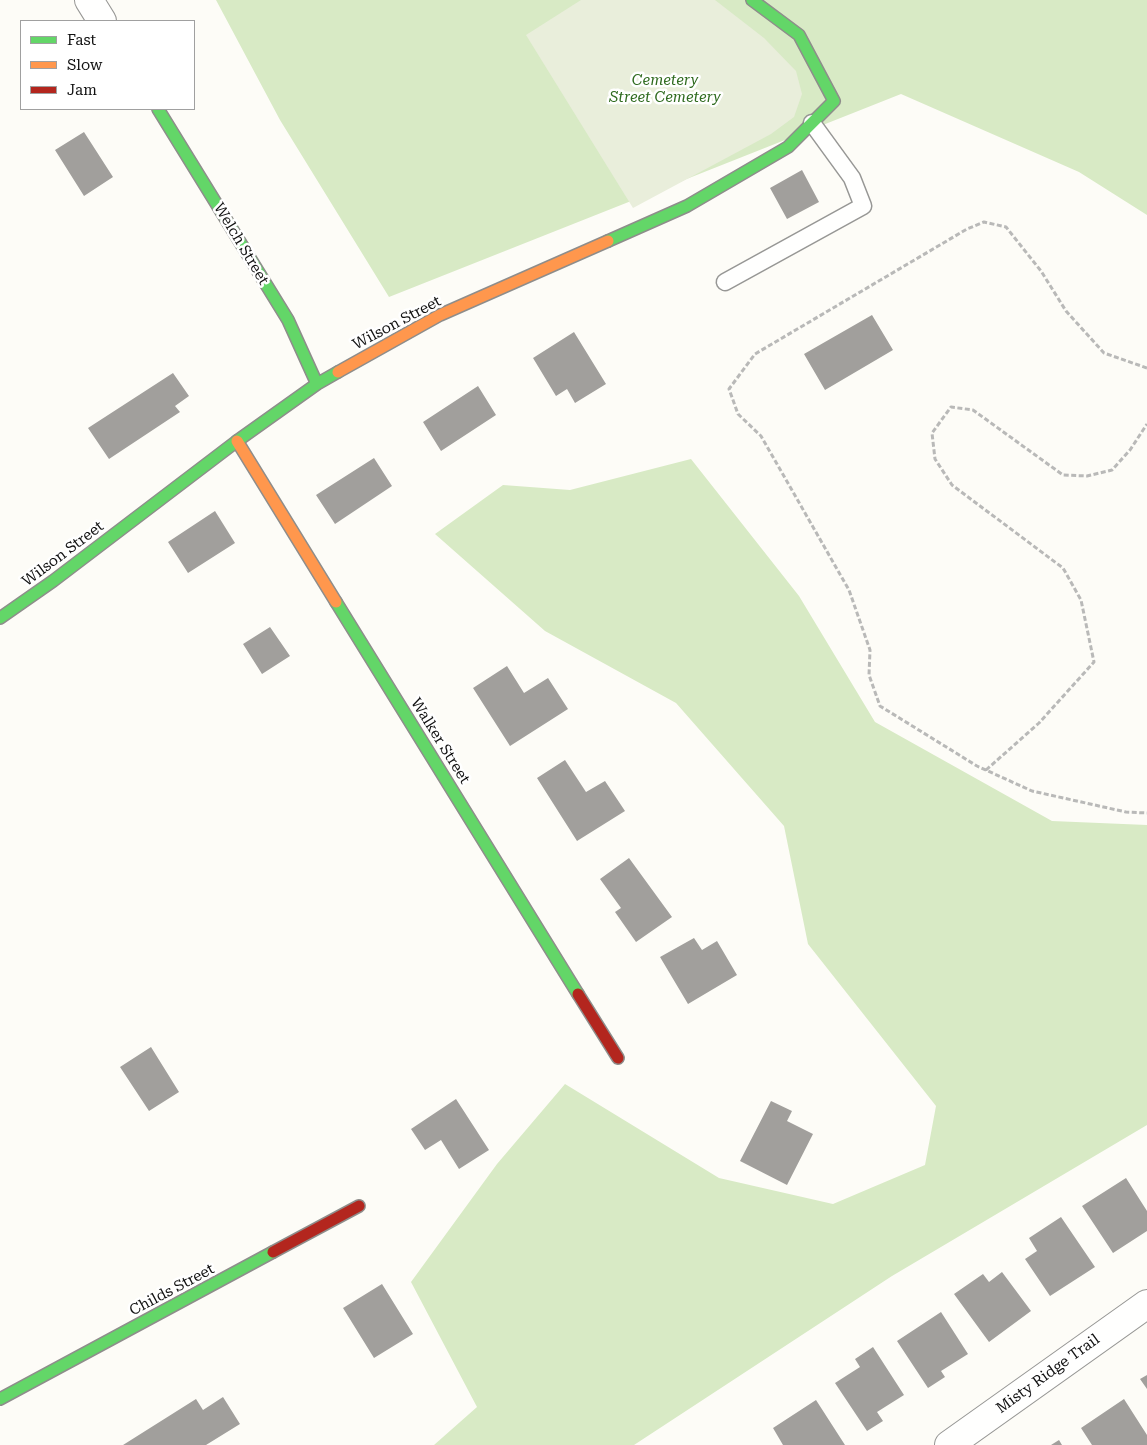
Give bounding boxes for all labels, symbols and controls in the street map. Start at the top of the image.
legend [20,20,195,110]
text: Fast [67,31,96,49]
text: Slow [67,56,102,74]
park label: Cemetery Street Cemetery [609,72,721,107]
text: Jam [67,81,97,99]
street label: Welch Street [210,200,272,288]
street label: Wilson Street [350,292,444,354]
street label: Wilson Street [19,518,107,590]
street label: Walker Street [406,695,474,787]
street label: Childs Street [127,1260,217,1320]
street label: Misty Ridge Trail [993,1331,1103,1417]

